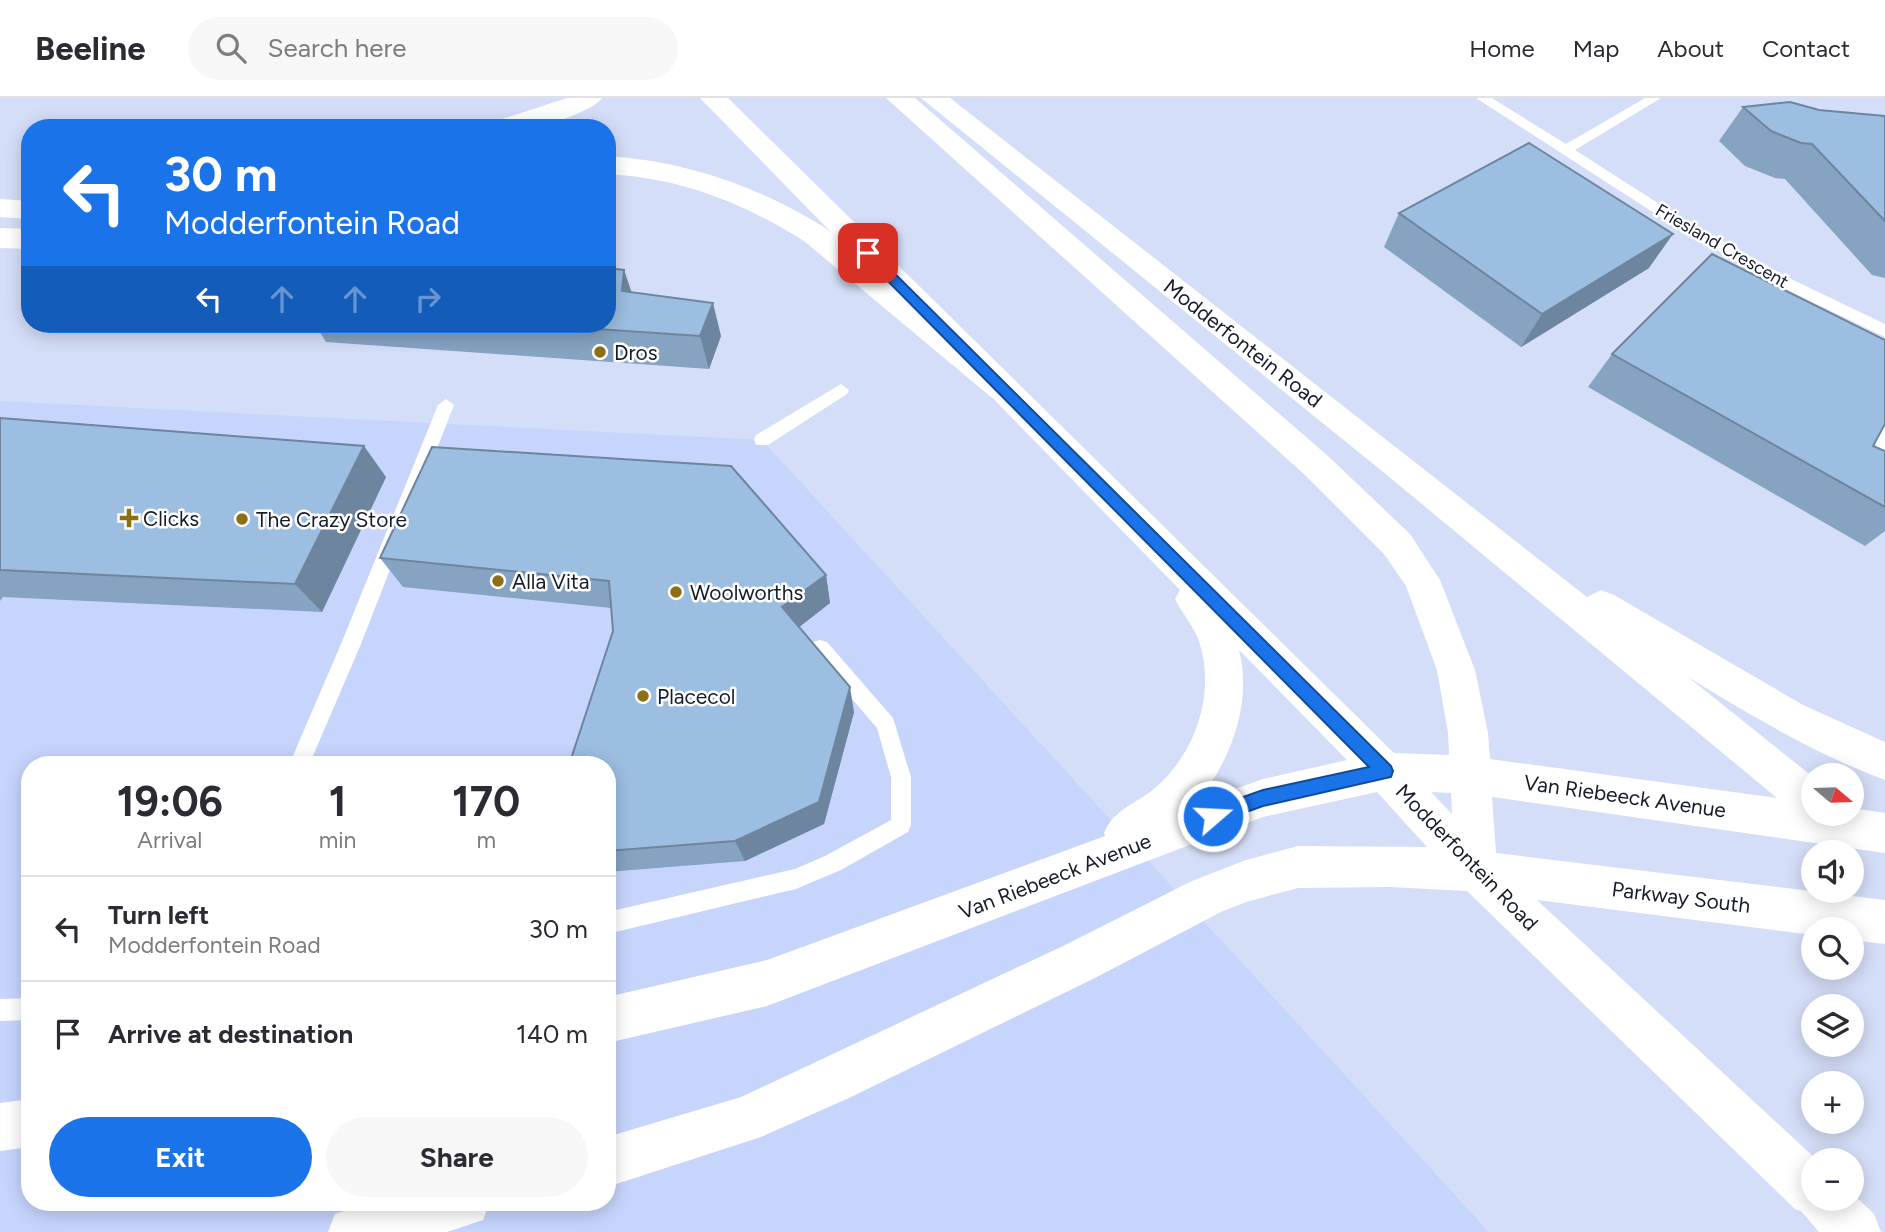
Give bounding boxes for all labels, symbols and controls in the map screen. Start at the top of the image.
search box [188,17,678,80]
text: Beeline [35,29,146,68]
icon: search [212,29,250,67]
text: Search here [268,32,406,64]
text: Home [1469,34,1535,63]
text: Map [1573,34,1619,63]
text: About [1657,34,1724,63]
text: Contact [1762,34,1850,63]
text: 30 m [164,144,277,203]
icon: left [49,147,140,238]
street label: Friesland Crescent [1652,199,1793,293]
text: Modderfontein Road [164,204,460,242]
pin [838,223,898,283]
icon: arrive [849,234,887,272]
street label: Modderfontein Road [1159,273,1327,413]
icon: left [190,280,228,318]
icon: ahead [263,280,301,318]
icon: ahead [336,280,374,318]
icon: right [409,280,447,318]
place label: Dros [614,340,658,365]
marker: Dros [592,344,608,360]
place label: Clicks [143,506,199,531]
place label: The Crazy Store [256,507,407,532]
marker: Clicks [121,510,137,526]
marker: The Crazy Store [234,511,250,527]
place label: Alla Vita [512,569,589,594]
marker: Alla Vita [490,573,506,589]
place label: Woolworths [690,580,803,605]
marker: Woolworths [668,584,684,600]
place label: Placecol [657,684,735,709]
marker: Placecol [635,688,651,704]
north arrow [1801,763,1864,826]
map controls [1801,763,1864,1211]
street label: Van Riebeeck Avenue [1522,769,1728,823]
text: 19:06 [117,776,223,827]
text: 1 [329,776,346,827]
text: 170 [452,776,520,827]
street label: Modderfontein Road [1391,778,1543,936]
position arrow [1176,779,1250,853]
text: Arrival [137,826,202,854]
text: min [319,826,356,854]
text: m [476,826,496,854]
street label: Van Riebeeck Avenue [955,828,1155,924]
button: sound [1801,840,1864,903]
street label: Parkway South [1610,876,1752,918]
text: Turn left [108,899,209,931]
icon: left [49,910,87,948]
text: 30 m [529,913,588,945]
button: search [1801,917,1864,980]
text: Modderfontein Road [108,931,321,959]
button: layers [1801,994,1864,1057]
icon: arrive [49,1015,87,1053]
text: Arrive at destination [108,1018,353,1050]
text: 140 m [516,1018,588,1050]
button: + [1801,1071,1864,1134]
button: Exit [49,1117,312,1197]
button: Share [326,1117,588,1197]
button: − [1801,1148,1864,1211]

